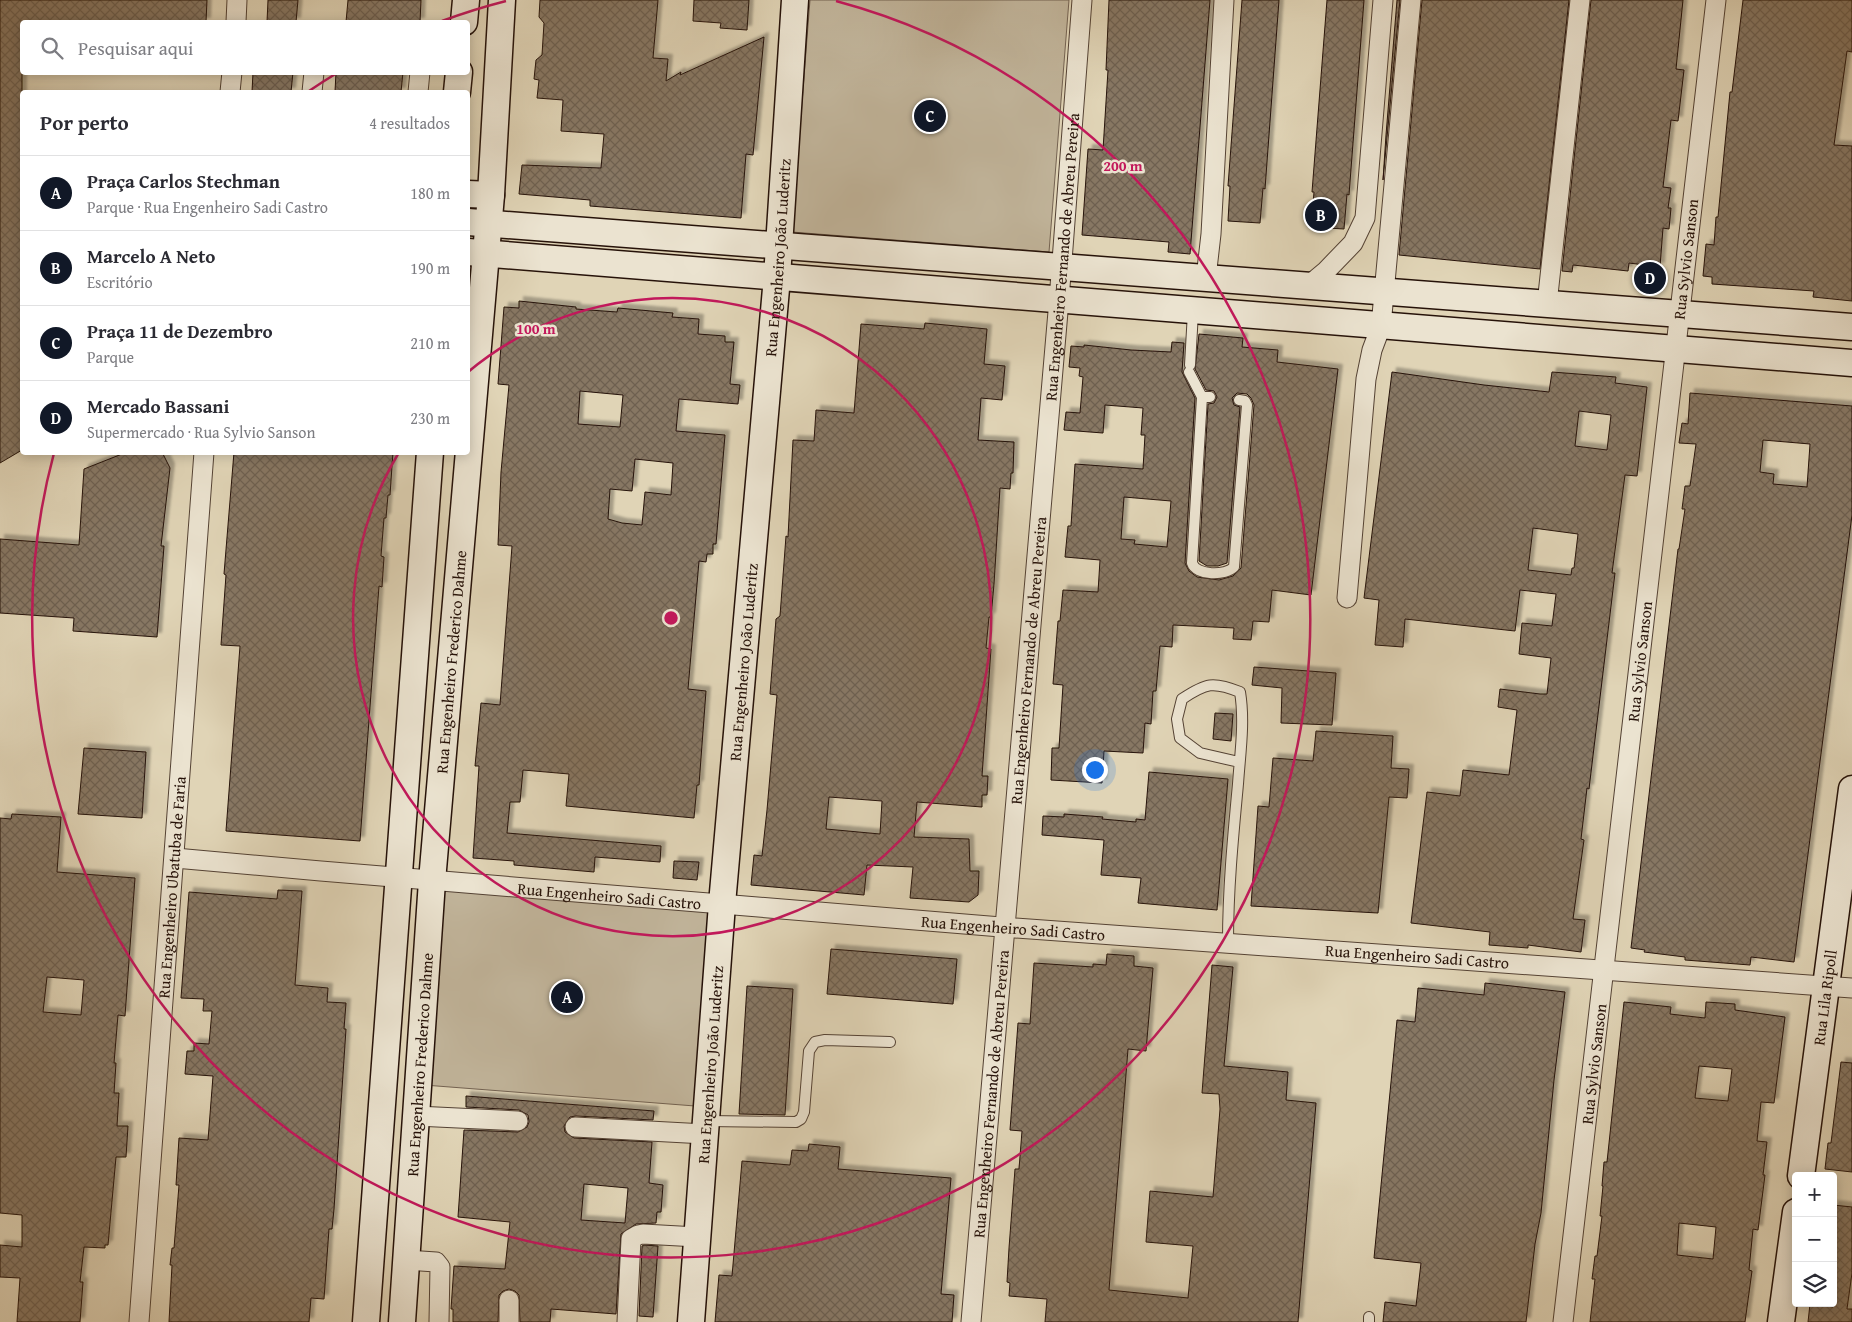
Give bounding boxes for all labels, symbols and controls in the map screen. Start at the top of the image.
search box [20,20,470,75]
icon: search [38,34,66,62]
text: Pesquisar aqui [78,34,193,62]
pin: C [914,97,946,135]
text: Por perto [40,107,129,138]
text: 4 resultados [369,111,450,135]
street label: Rua Engenheiro Fernando de Abreu Pereira [1038,112,1085,402]
text: 200 m [1103,155,1143,176]
street label: Rua Engenheiro João Luderitz [758,158,797,357]
text: Praça Carlos Stechman [87,167,280,195]
text: A [51,181,61,205]
text: 180 m [410,181,450,205]
text: Parque · Rua Engenheiro Sadi Castro [87,195,328,219]
pin: B [1305,196,1337,234]
street label: Rua Sylvio Sanson [1667,197,1704,321]
text: Marcelo A Neto [87,242,215,270]
text: B [51,256,61,280]
text: 190 m [410,256,450,280]
pin: D [1634,259,1666,297]
text: Escritório [87,270,153,294]
text: Praça 11 de Dezembro [87,317,273,345]
text: 100 m [516,318,556,339]
text: C [51,331,61,355]
text: 210 m [410,331,450,355]
text: Parque [87,345,134,369]
text: Mercado Bassani [87,392,230,420]
text: D [51,406,61,430]
text: 230 m [410,406,450,430]
text: Supermercado · Rua Sylvio Sanson [87,420,315,444]
street label: Rua Engenheiro Fernando de Abreu Pereira [1004,515,1052,805]
street label: Rua Engenheiro Frederico Dahme [429,549,472,774]
street label: Rua Engenheiro João Luderitz [723,562,764,762]
street label: Rua Sylvio Sanson [1621,600,1658,723]
centre of rings [662,609,680,627]
your location [1082,757,1108,783]
street label: Rua Engenheiro Ubatuba de Faria [151,775,192,999]
street label: Rua Engenheiro Sadi Castro [516,876,702,915]
street label: Rua Engenheiro Sadi Castro [920,909,1106,947]
street label: Rua Engenheiro Sadi Castro [1324,938,1510,974]
street label: Rua Lila Ripoll [1806,948,1843,1047]
street label: Rua Engenheiro Fernando de Abreu Pereira [966,949,1015,1239]
street label: Rua Engenheiro Frederico Dahme [400,952,439,1177]
street label: Rua Engenheiro João Luderitz [691,965,729,1164]
pin: A [551,978,583,1016]
street label: Rua Sylvio Sanson [1575,1002,1612,1125]
map controls [1792,1172,1837,1307]
button: + [1792,1172,1837,1217]
button: − [1792,1217,1837,1262]
button: layers [1792,1262,1837,1307]

